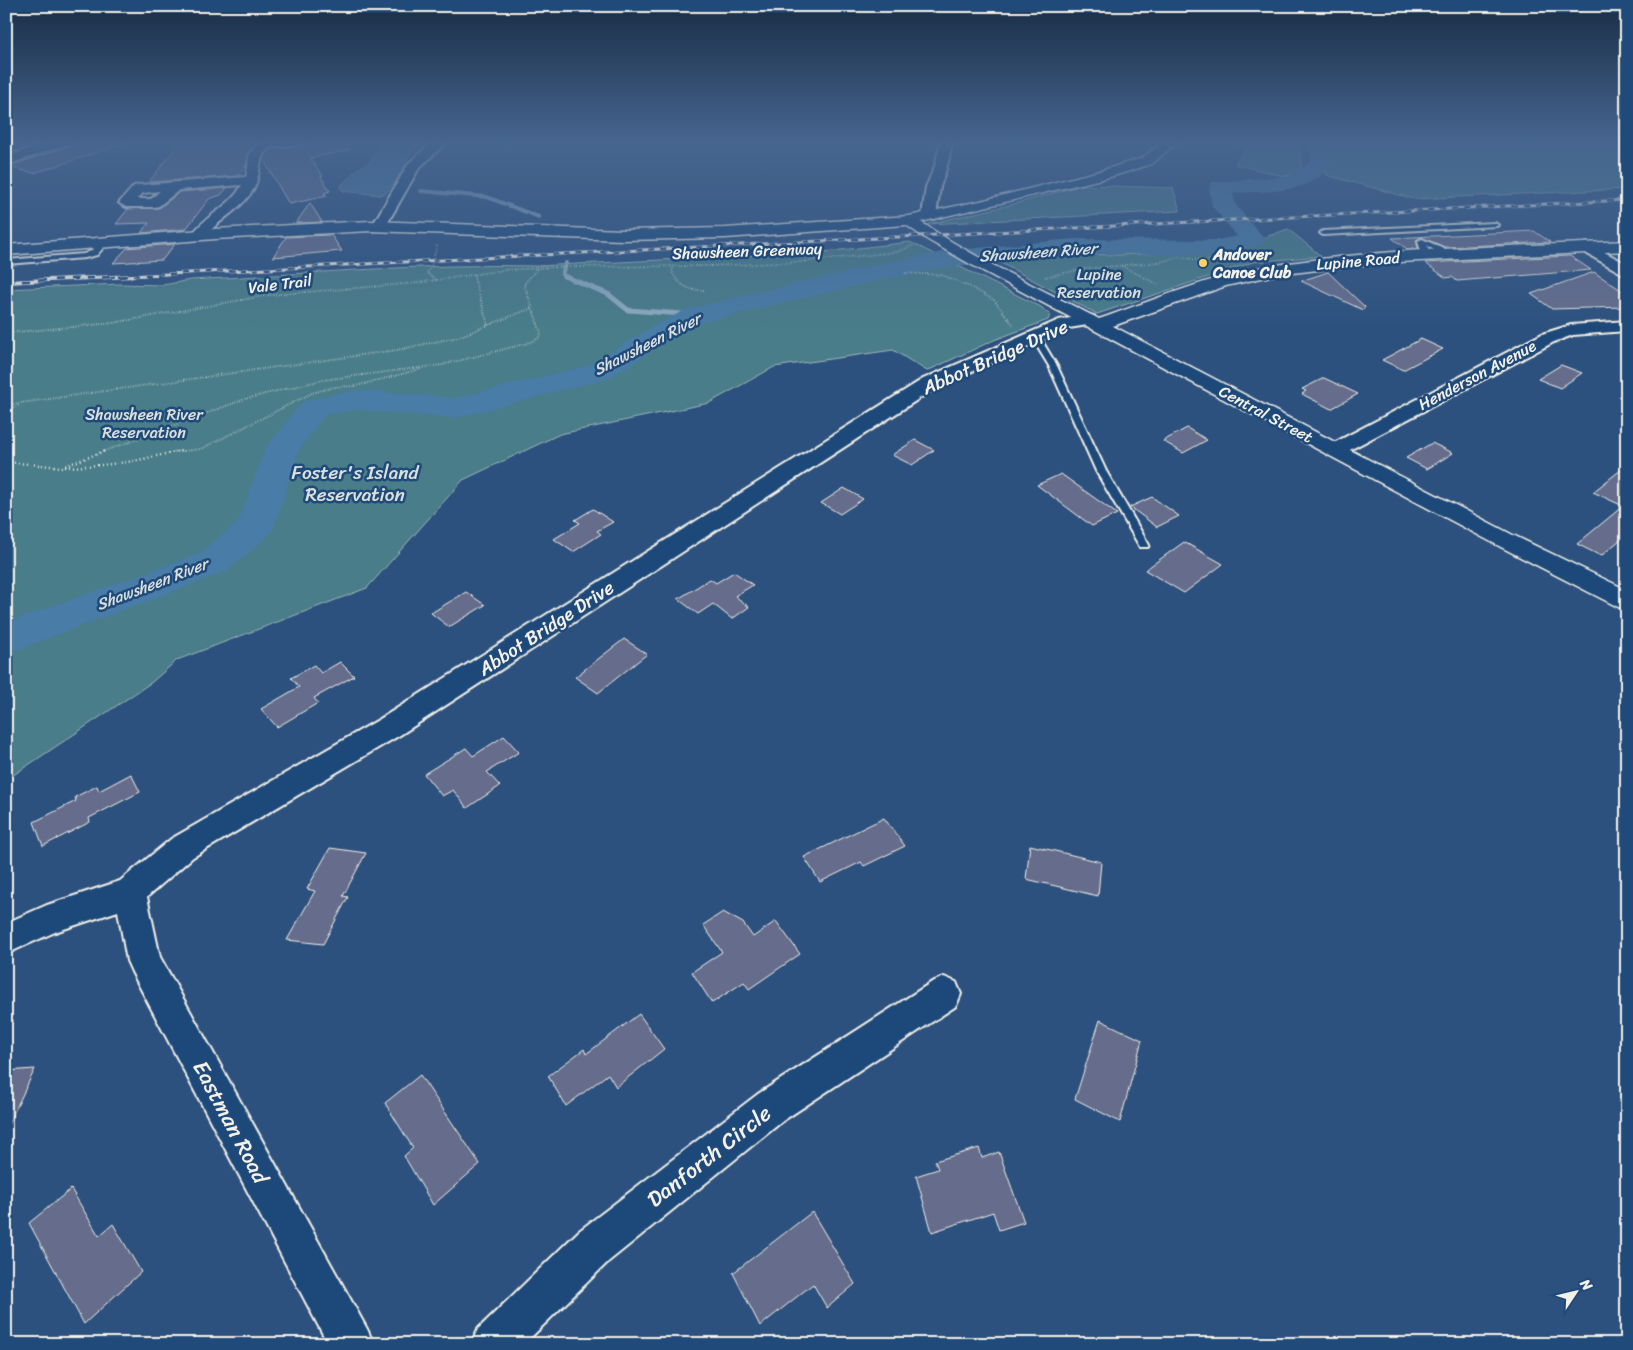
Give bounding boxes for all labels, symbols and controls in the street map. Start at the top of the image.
water label: Shawsheen River [978,233,1101,271]
street label: Shawsheen Greenway [672,234,823,268]
place label: Andover Canoe Club [1212,240,1292,287]
street label: Lupine Road [1315,243,1402,279]
marker: Andover Canoe Club [1197,257,1209,269]
park label: Lupine Reservation [1057,260,1141,307]
street label: Vale Trail [246,266,314,302]
water label: Shawsheen River [588,303,709,384]
street label: Abbot Bridge Drive [916,310,1074,404]
street label: Henderson Avenue [1413,331,1542,418]
street label: Central Street [1213,377,1319,451]
park label: Shawsheen River Reservation [85,400,204,447]
park label: Foster's Island Reservation [292,456,419,511]
water label: Shawsheen River [92,548,215,619]
street label: Abbot Bridge Drive [470,571,621,685]
street label: Eastman Road [182,1053,281,1192]
street label: Danforth Circle [638,1094,780,1218]
north arrow [1550,1268,1600,1318]
text: N [1573,1273,1599,1296]

